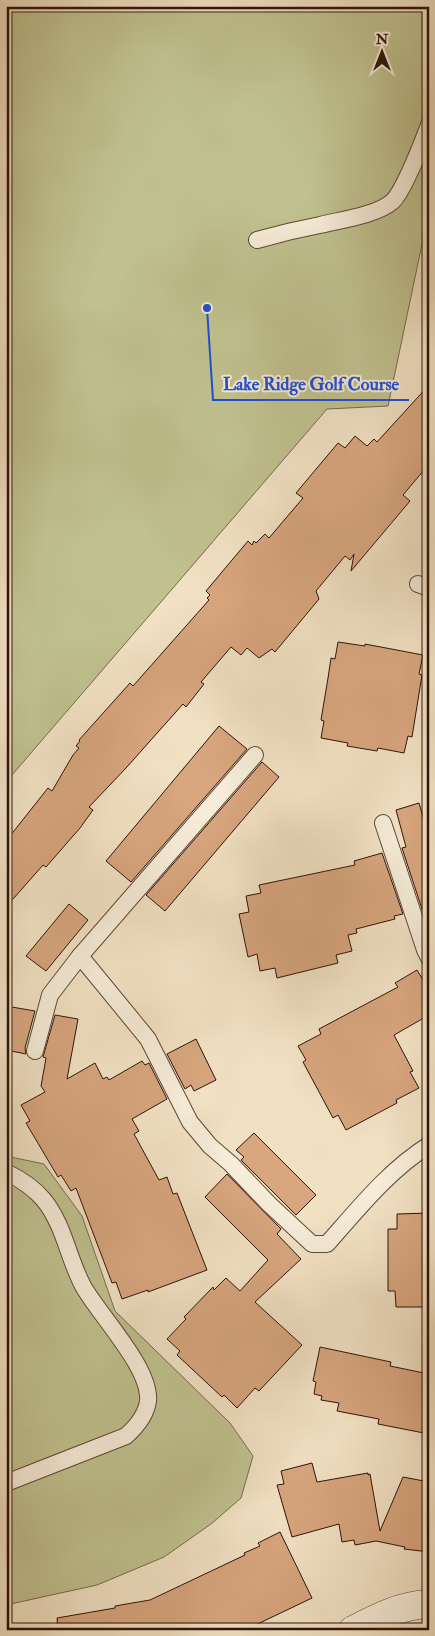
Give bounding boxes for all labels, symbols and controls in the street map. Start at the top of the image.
north arrow [358,28,408,78]
text: N [375,31,389,48]
callout: Lake Ridge Golf Course [213,367,409,400]
text: Lake Ridge Golf Course [223,373,400,396]

